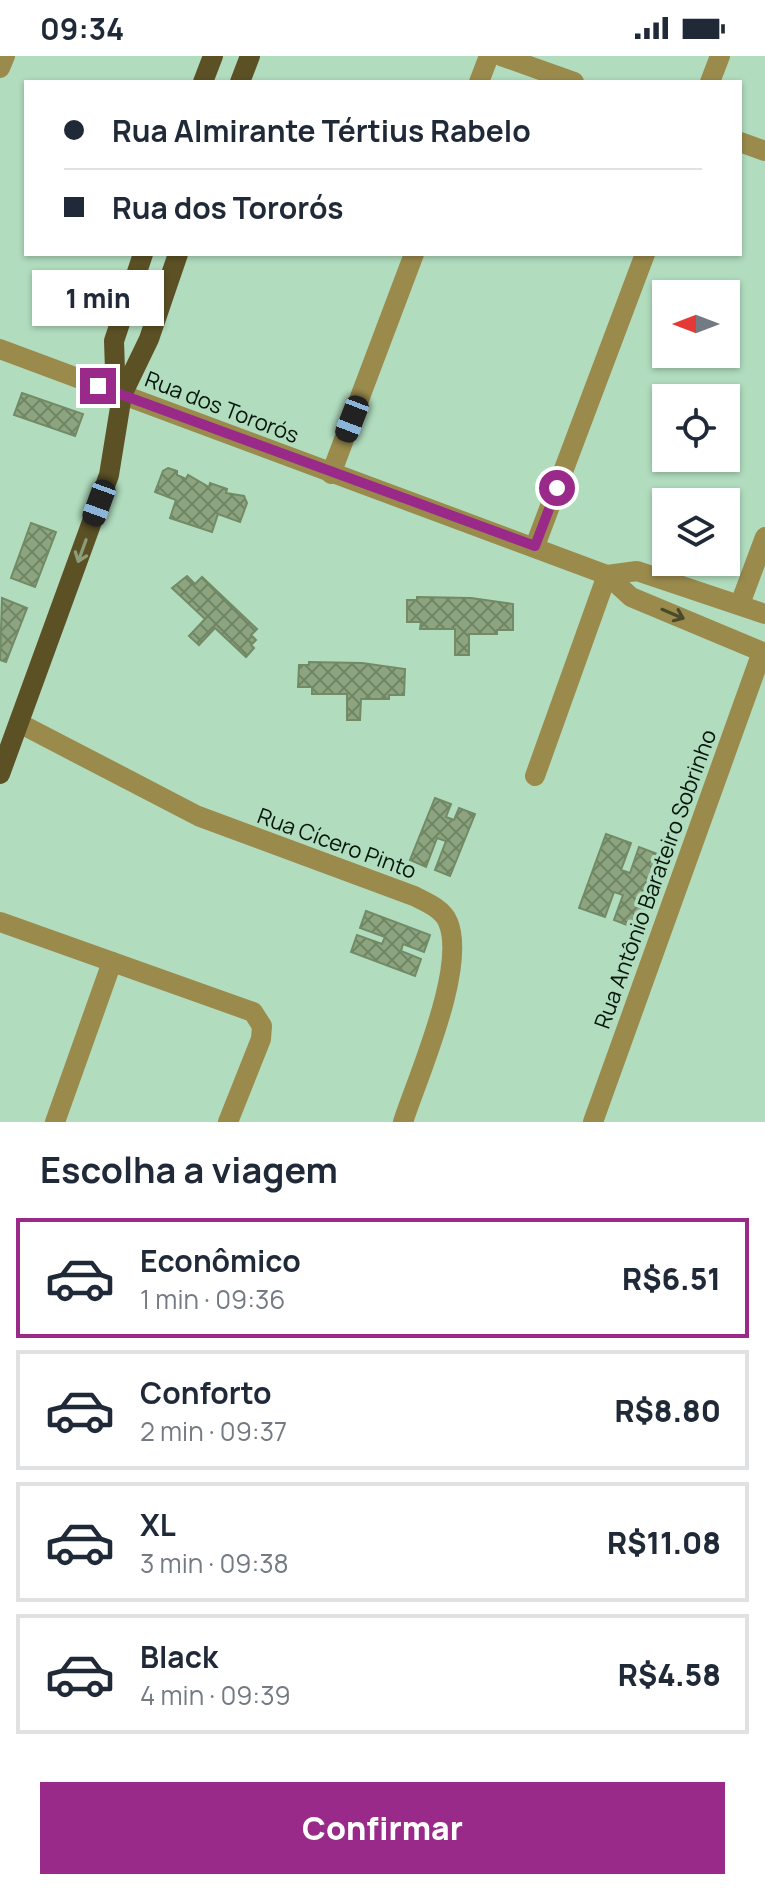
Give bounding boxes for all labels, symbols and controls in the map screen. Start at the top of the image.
text: 09:34 [40,8,124,49]
text: Rua Almirante Tértius Rabelo [112,110,531,151]
text: Rua dos Tororós [112,187,343,228]
callout: 1 min [32,270,164,326]
text: 1 min [65,280,131,316]
north arrow [652,280,740,368]
map controls [652,280,740,576]
street label: Rua dos Tororós [141,364,303,450]
route end [80,368,116,404]
button: locate [652,384,740,472]
car [332,392,372,446]
route start [539,470,575,506]
car [80,476,118,530]
button: layers [652,488,740,576]
one-way arrow [73,538,88,563]
one-way arrow [660,608,685,623]
street label: Rua Antônio Barateiro Sobrinho [587,725,723,1033]
street label: Rua Cícero Pinto [253,800,421,886]
text: Escolha a viagem [40,1145,338,1194]
text: Econômico [140,1240,301,1281]
icon: car [44,1242,116,1314]
text: R$6.51 [622,1258,721,1299]
text: 1 min · 09:36 [140,1281,285,1317]
text: Conforto [140,1372,271,1413]
icon: car [44,1374,116,1446]
text: R$8.80 [614,1390,721,1431]
text: 2 min · 09:37 [140,1413,287,1449]
text: XL [140,1504,176,1545]
icon: car [44,1506,116,1578]
text: R$11.08 [607,1522,721,1563]
text: 3 min · 09:38 [140,1545,289,1581]
text: Black [140,1636,218,1677]
icon: car [44,1638,116,1710]
text: R$4.58 [618,1654,721,1695]
text: 4 min · 09:39 [140,1677,291,1713]
button: Confirmar [40,1782,725,1874]

